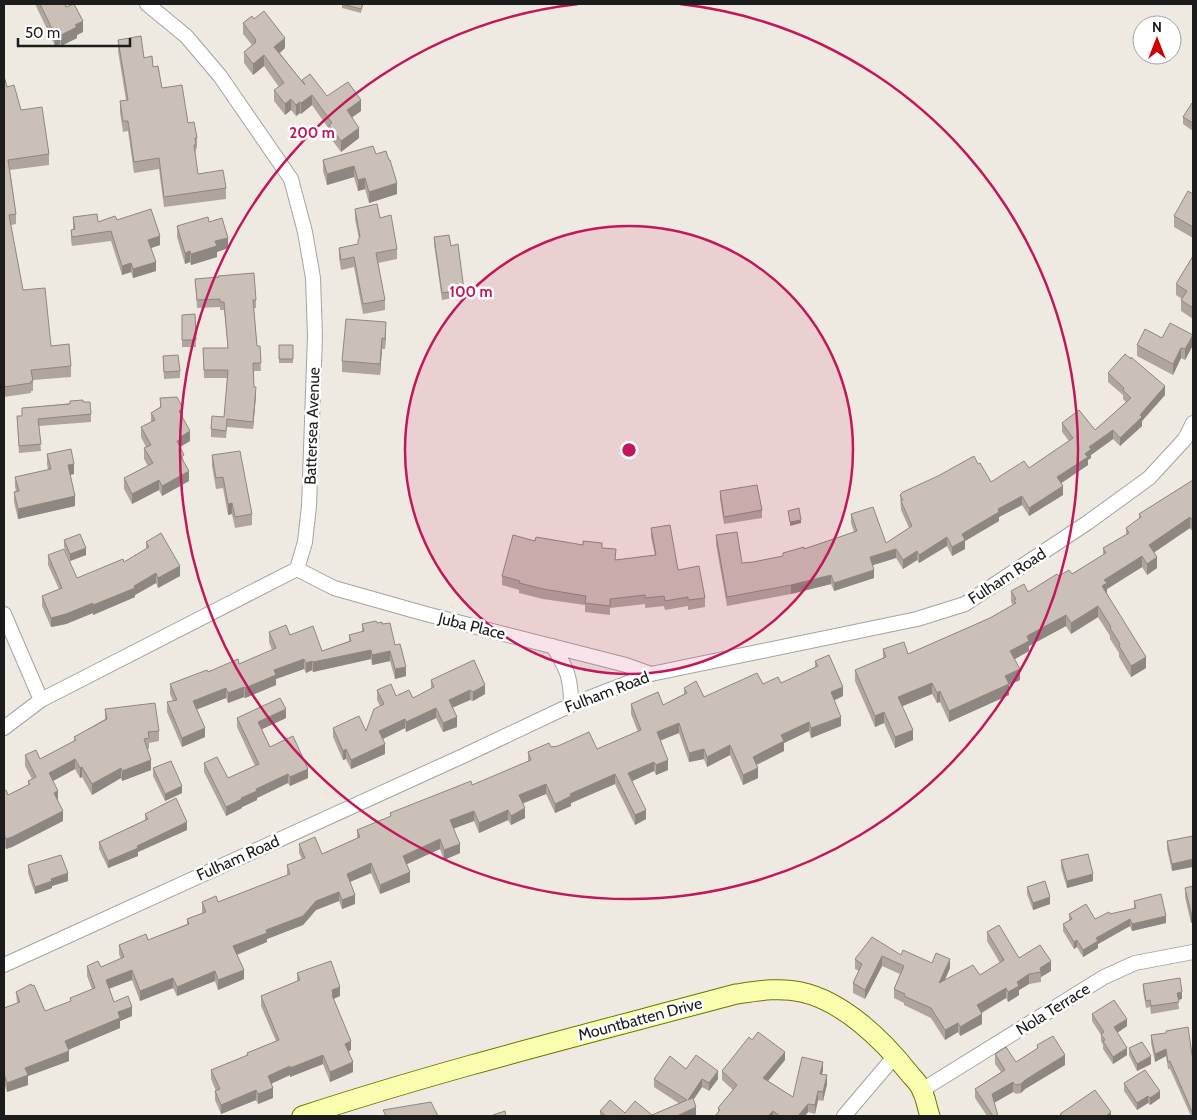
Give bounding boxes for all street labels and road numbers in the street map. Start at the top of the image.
street label: Battersea Avenue [300,367,324,485]
street label: Fulham Road [965,544,1049,608]
street label: Juba Place [436,608,507,643]
street label: Fulham Road [562,667,652,717]
street label: Fulham Road [194,831,282,885]
street label: Nola Terrace [1013,979,1093,1039]
street label: Mountbatten Drive [576,993,704,1045]

